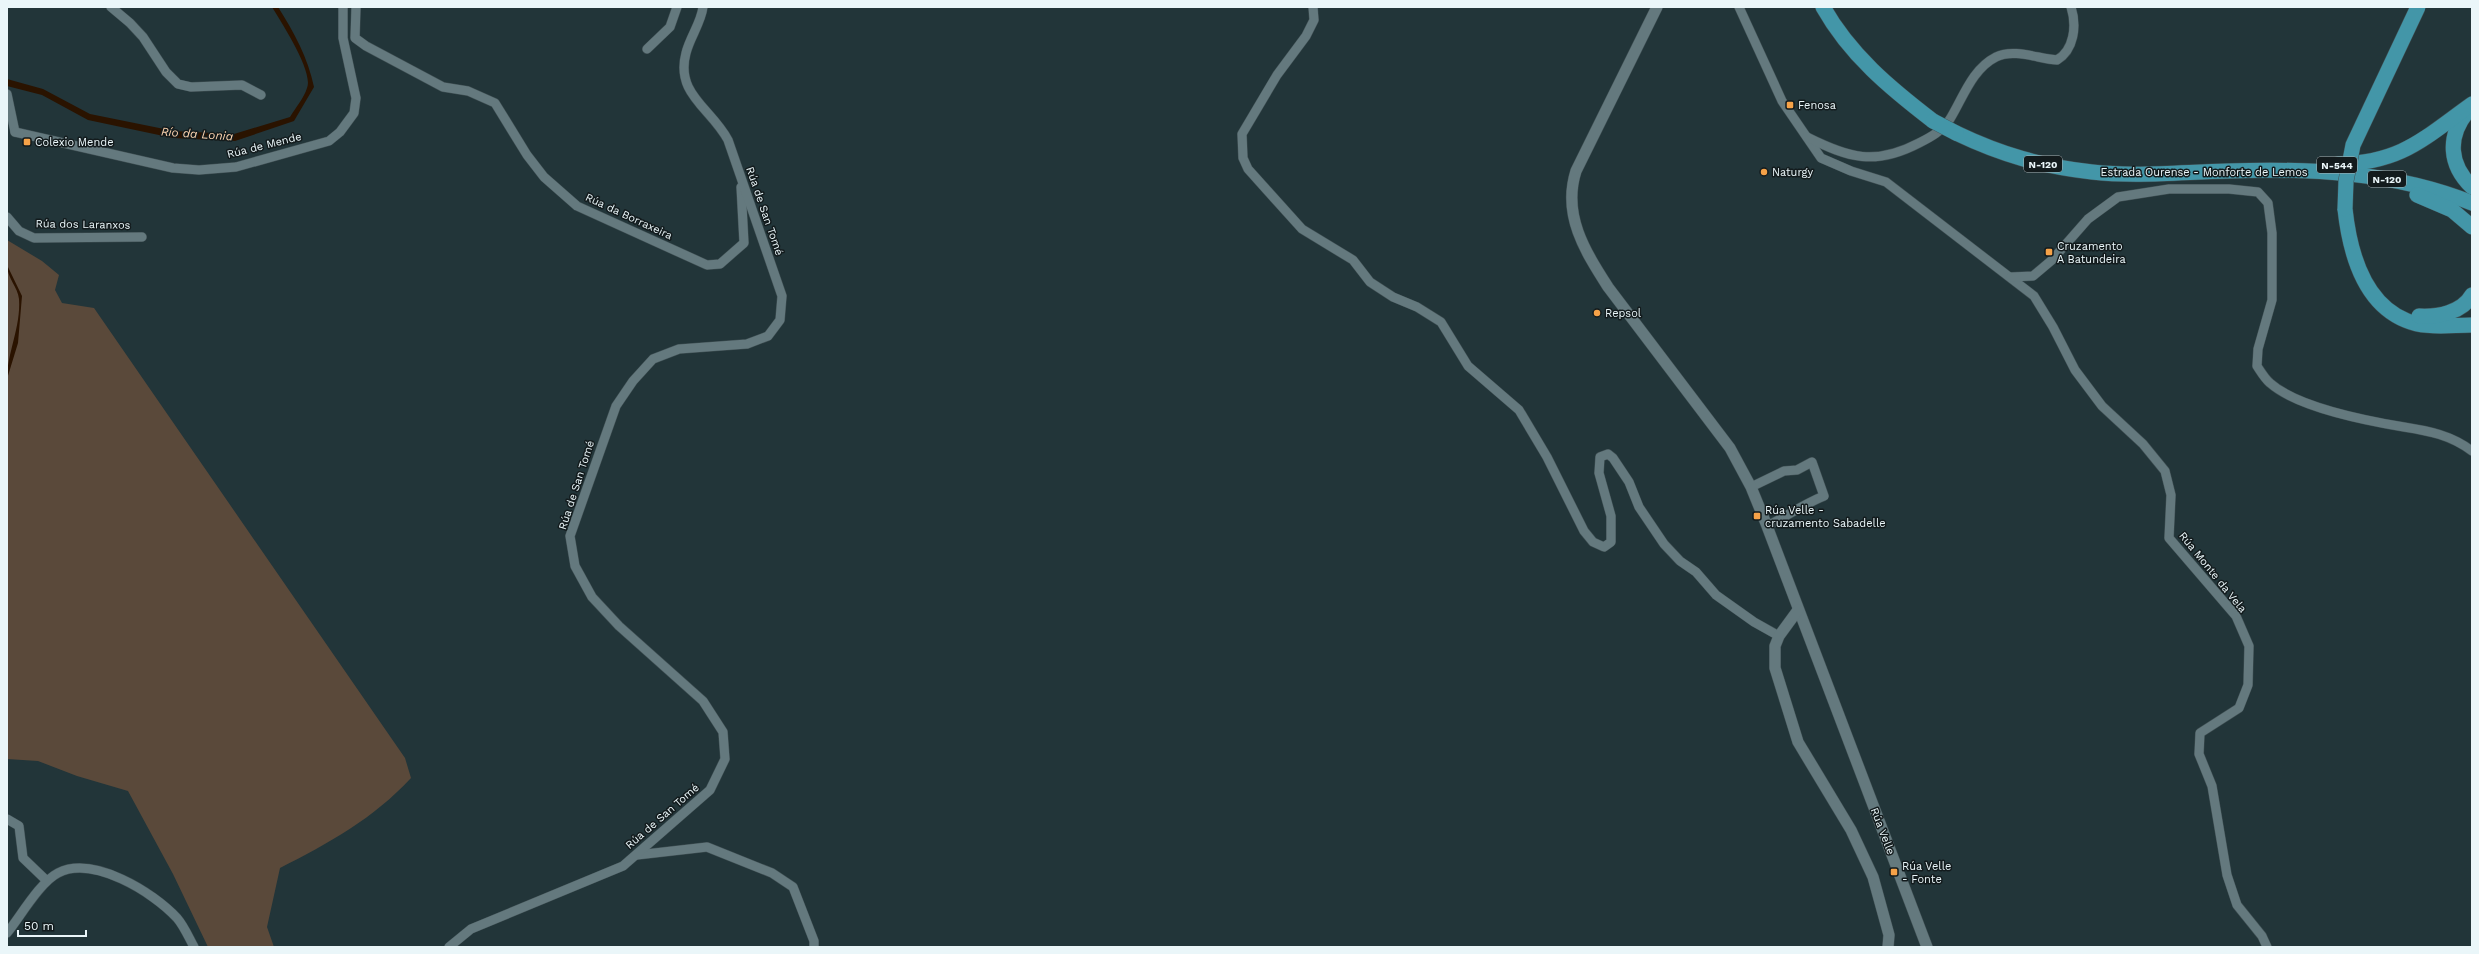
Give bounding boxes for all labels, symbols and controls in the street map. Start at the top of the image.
place label: Fenosa [1798,99,1836,112]
marker: Fenosa [1785,100,1795,110]
water label: Río da Lonia [160,124,234,144]
street label: Rúa de Mende [225,130,303,161]
place label: Colexio Mende [35,136,114,149]
marker: Colexio Mende [22,137,32,147]
road number: N-120 [2024,156,2062,172]
road number: N-544 [2317,157,2357,173]
street label: Rúa de San Tomé [743,165,786,257]
place label: Naturgy [1772,166,1813,179]
street label: Estrada Ourense - Monforte de Lemos [2100,166,2308,179]
marker: Naturgy [1759,167,1769,177]
road number: N-120 [2368,171,2406,187]
street label: Rúa da Borraxeira [583,191,674,242]
street label: Rúa dos Laranxos [35,217,131,232]
place label: Cruzamento A Batundeira [2057,240,2126,266]
marker: Cruzamento A Batundeira [2044,247,2054,257]
place label: Repsol [1605,307,1642,320]
marker: Repsol [1592,308,1602,318]
street label: Rúa de San Tomé [556,439,597,531]
place label: Rúa Velle - cruzamento Sabadelle [1765,504,1886,530]
marker: Rúa Velle - cruzamento Sabadelle [1752,511,1762,521]
street label: Rúa Monte da Vela [2176,529,2249,615]
street label: Rúa de San Tomé [623,781,702,852]
street label: Rúa Velle [1868,806,1897,857]
place label: Rúa Velle - Fonte [1902,860,1951,886]
marker: Rúa Velle - Fonte [1889,867,1899,877]
scale bar [18,912,86,938]
text: 50 m [24,919,54,933]

